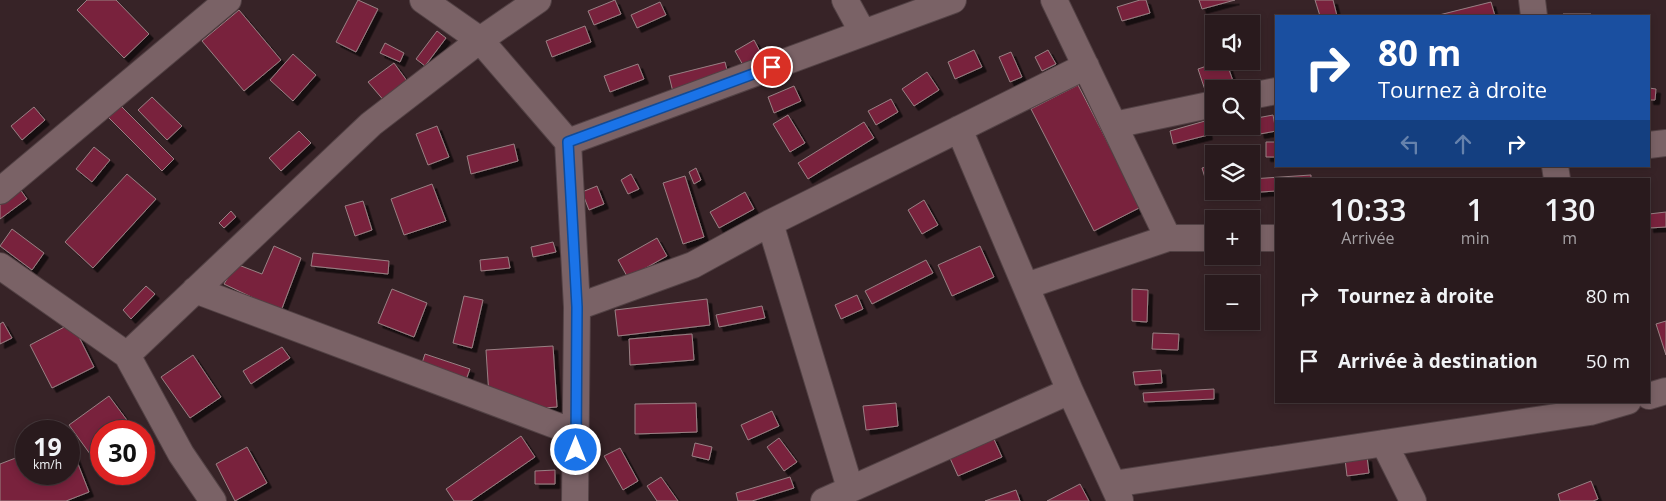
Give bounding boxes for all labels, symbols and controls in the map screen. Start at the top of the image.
map controls [1205,15,1260,330]
button: sound [1205,15,1260,70]
text: 80 m [1378,29,1461,76]
icon: right [1295,35,1360,100]
pin [751,46,793,88]
icon: arrive [758,53,786,81]
text: Tournez à droite [1378,74,1547,104]
button: search [1205,80,1260,135]
icon: left [1396,130,1424,158]
icon: ahead [1449,130,1477,158]
icon: right [1502,130,1530,158]
button: layers [1205,145,1260,200]
text: 10:33 [1330,189,1406,230]
text: 1 [1467,189,1484,230]
text: 130 [1544,189,1595,230]
button: + [1205,210,1260,265]
text: Arrivée [1341,227,1395,249]
text: min [1461,227,1490,249]
text: m [1562,227,1577,249]
button: − [1205,275,1260,330]
icon: right [1295,282,1323,310]
text: Tournez à droite [1338,283,1494,309]
text: 80 m [1586,283,1630,309]
icon: arrive [1295,347,1323,375]
text: Arrivée à destination [1338,348,1538,374]
text: 50 m [1586,348,1630,374]
speed limit sign: 30 [90,420,155,485]
position arrow [549,423,601,475]
text: 19 [33,429,62,463]
text: km/h [33,456,62,473]

